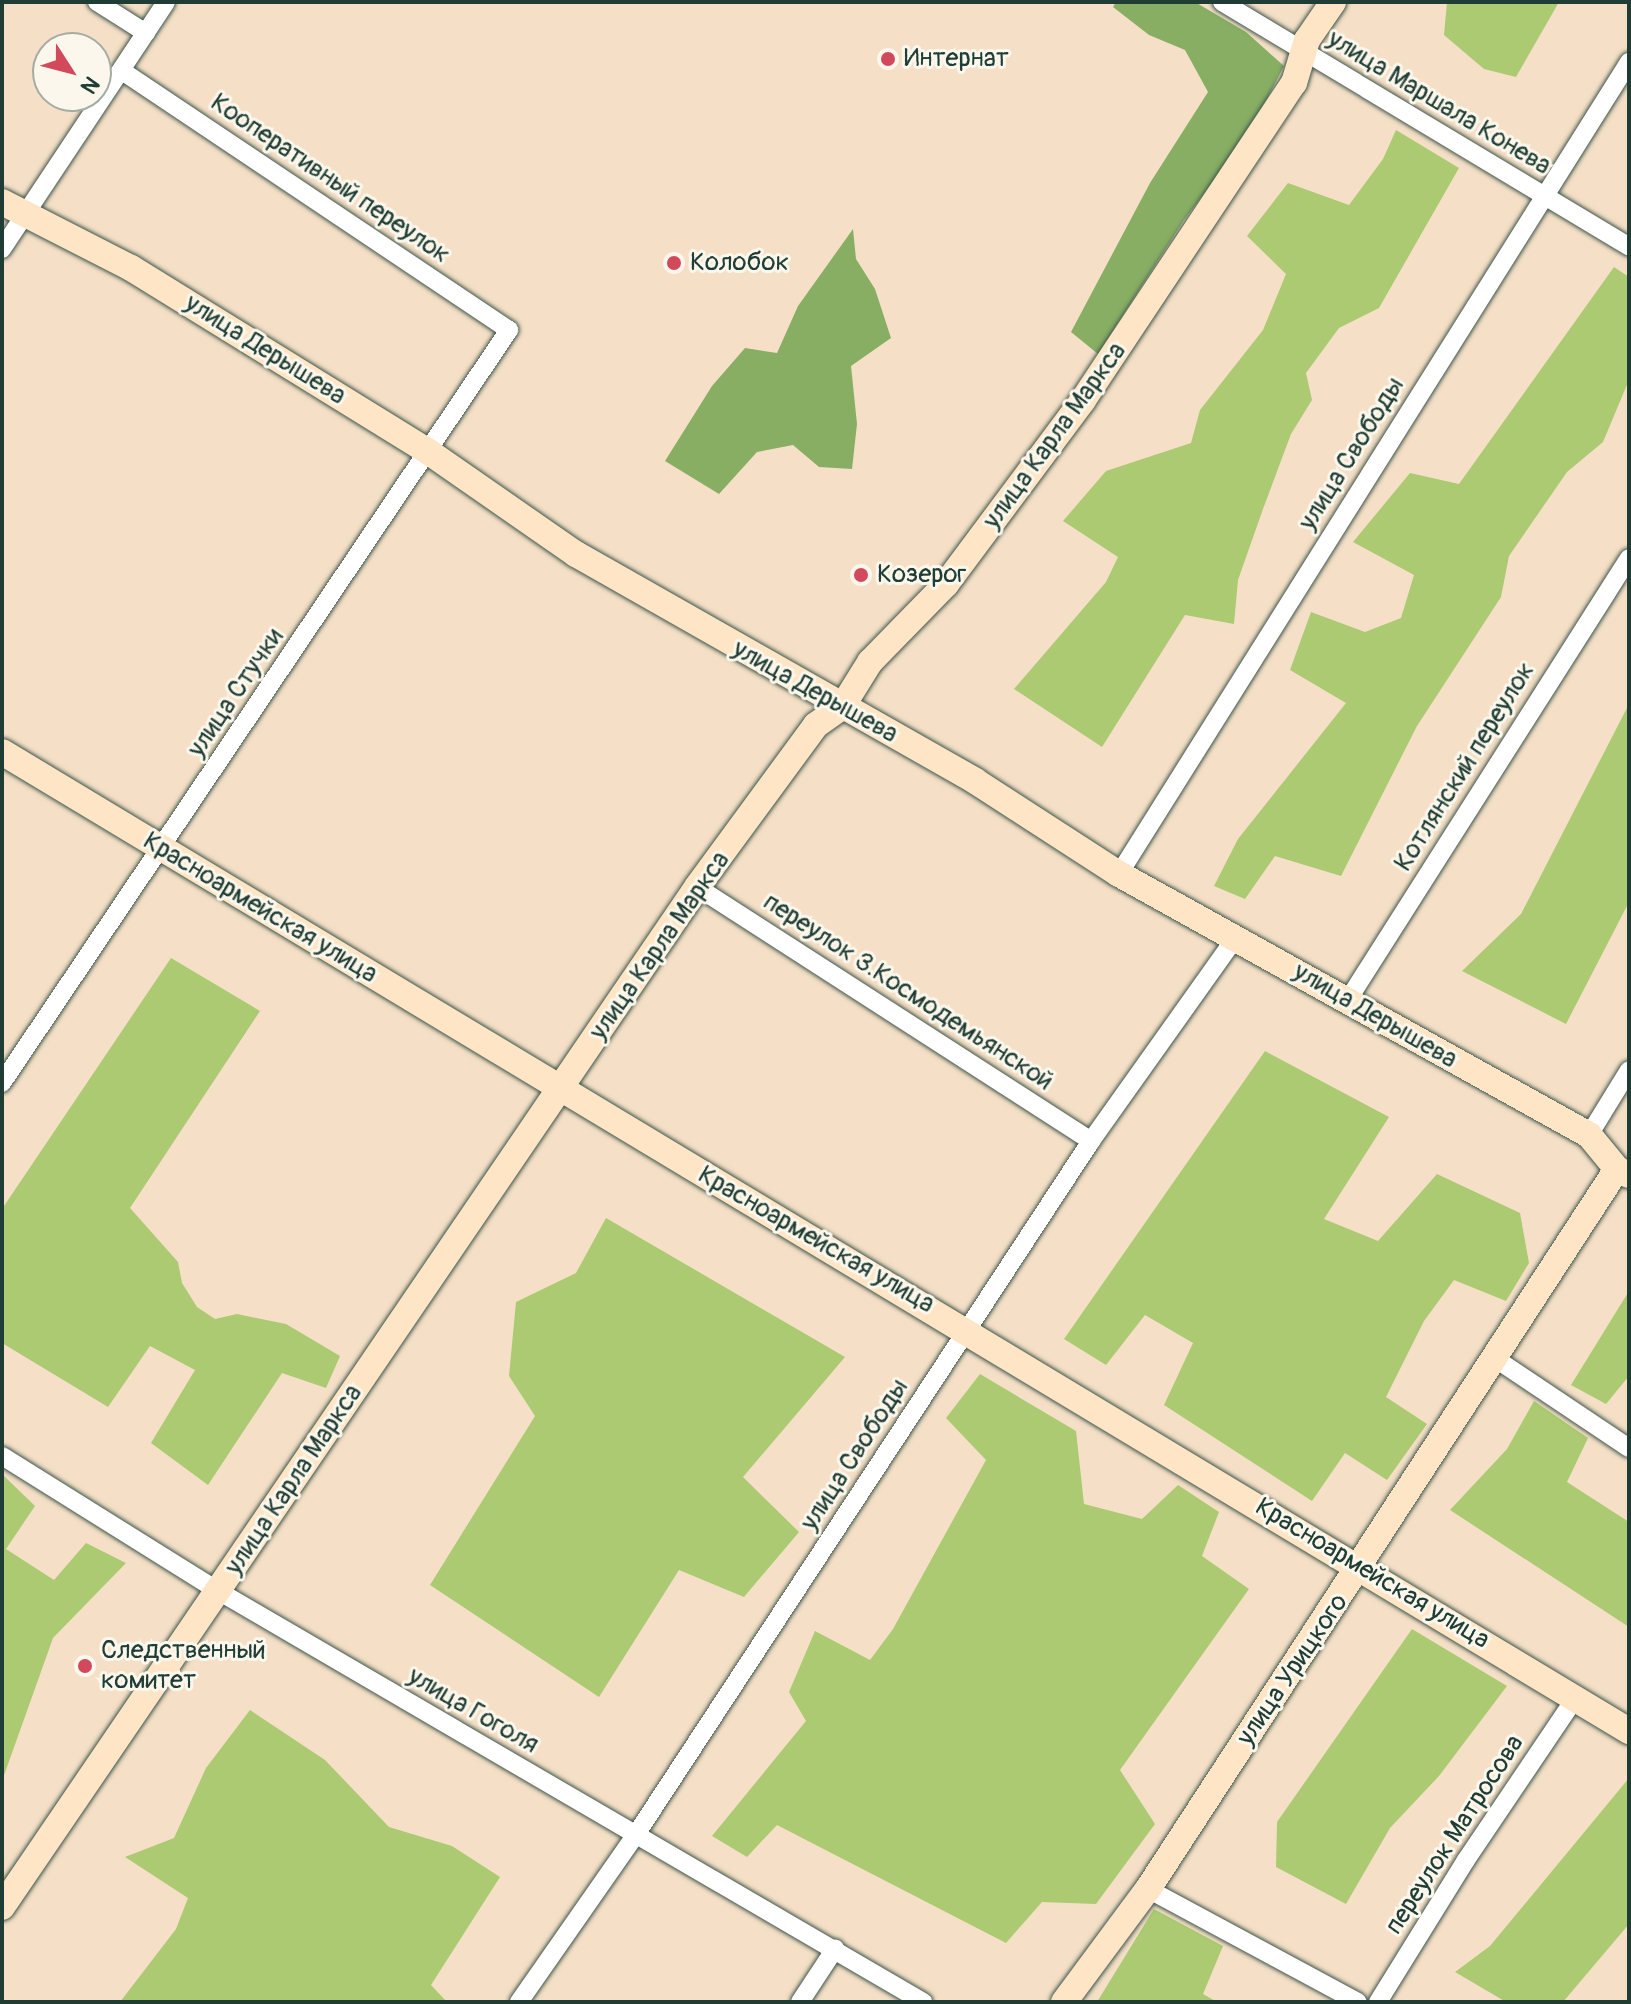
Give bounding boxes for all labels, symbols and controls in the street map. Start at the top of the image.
street label: улица Маршала Конева [1322,24,1556,182]
north arrow [32,32,112,112]
place label: Интернат [904,43,1009,75]
marker: Интернат [879,50,897,68]
text: N [74,71,105,99]
street label: Кооперативный переулок [204,87,456,271]
place label: Колобок [690,247,789,279]
marker: Колобок [665,254,683,272]
street label: улица Дерышева [179,288,351,412]
street label: улица Карла Маркса [977,337,1133,535]
street label: улица Свободы [1293,372,1411,536]
place label: Козерог [877,559,966,591]
marker: Козерог [852,566,870,584]
street label: улица Стучки [182,623,290,763]
street label: улица Дерышева [727,634,903,750]
street label: Котлянский переулок [1388,657,1542,877]
street label: Красноармейская улица [137,826,383,990]
street label: улица Карла Маркса [583,846,737,1046]
street label: переулок З.Космодемьянской [757,887,1059,1097]
street label: улица Дерышева [1288,957,1462,1075]
street label: Красноармейская улица [692,1160,940,1320]
street label: улица Свободы [794,1373,916,1537]
street label: улица Карла Маркса [219,1379,369,1581]
street label: Красноармейская улица [1249,1492,1495,1656]
street label: улица Урицкого [1231,1588,1355,1752]
place label: Следственный комитет [101,1635,266,1696]
marker: Следственный комитет [76,1657,94,1675]
street label: улица Гоголя [402,1661,544,1761]
street label: переулок Матросова [1379,1730,1531,1940]

